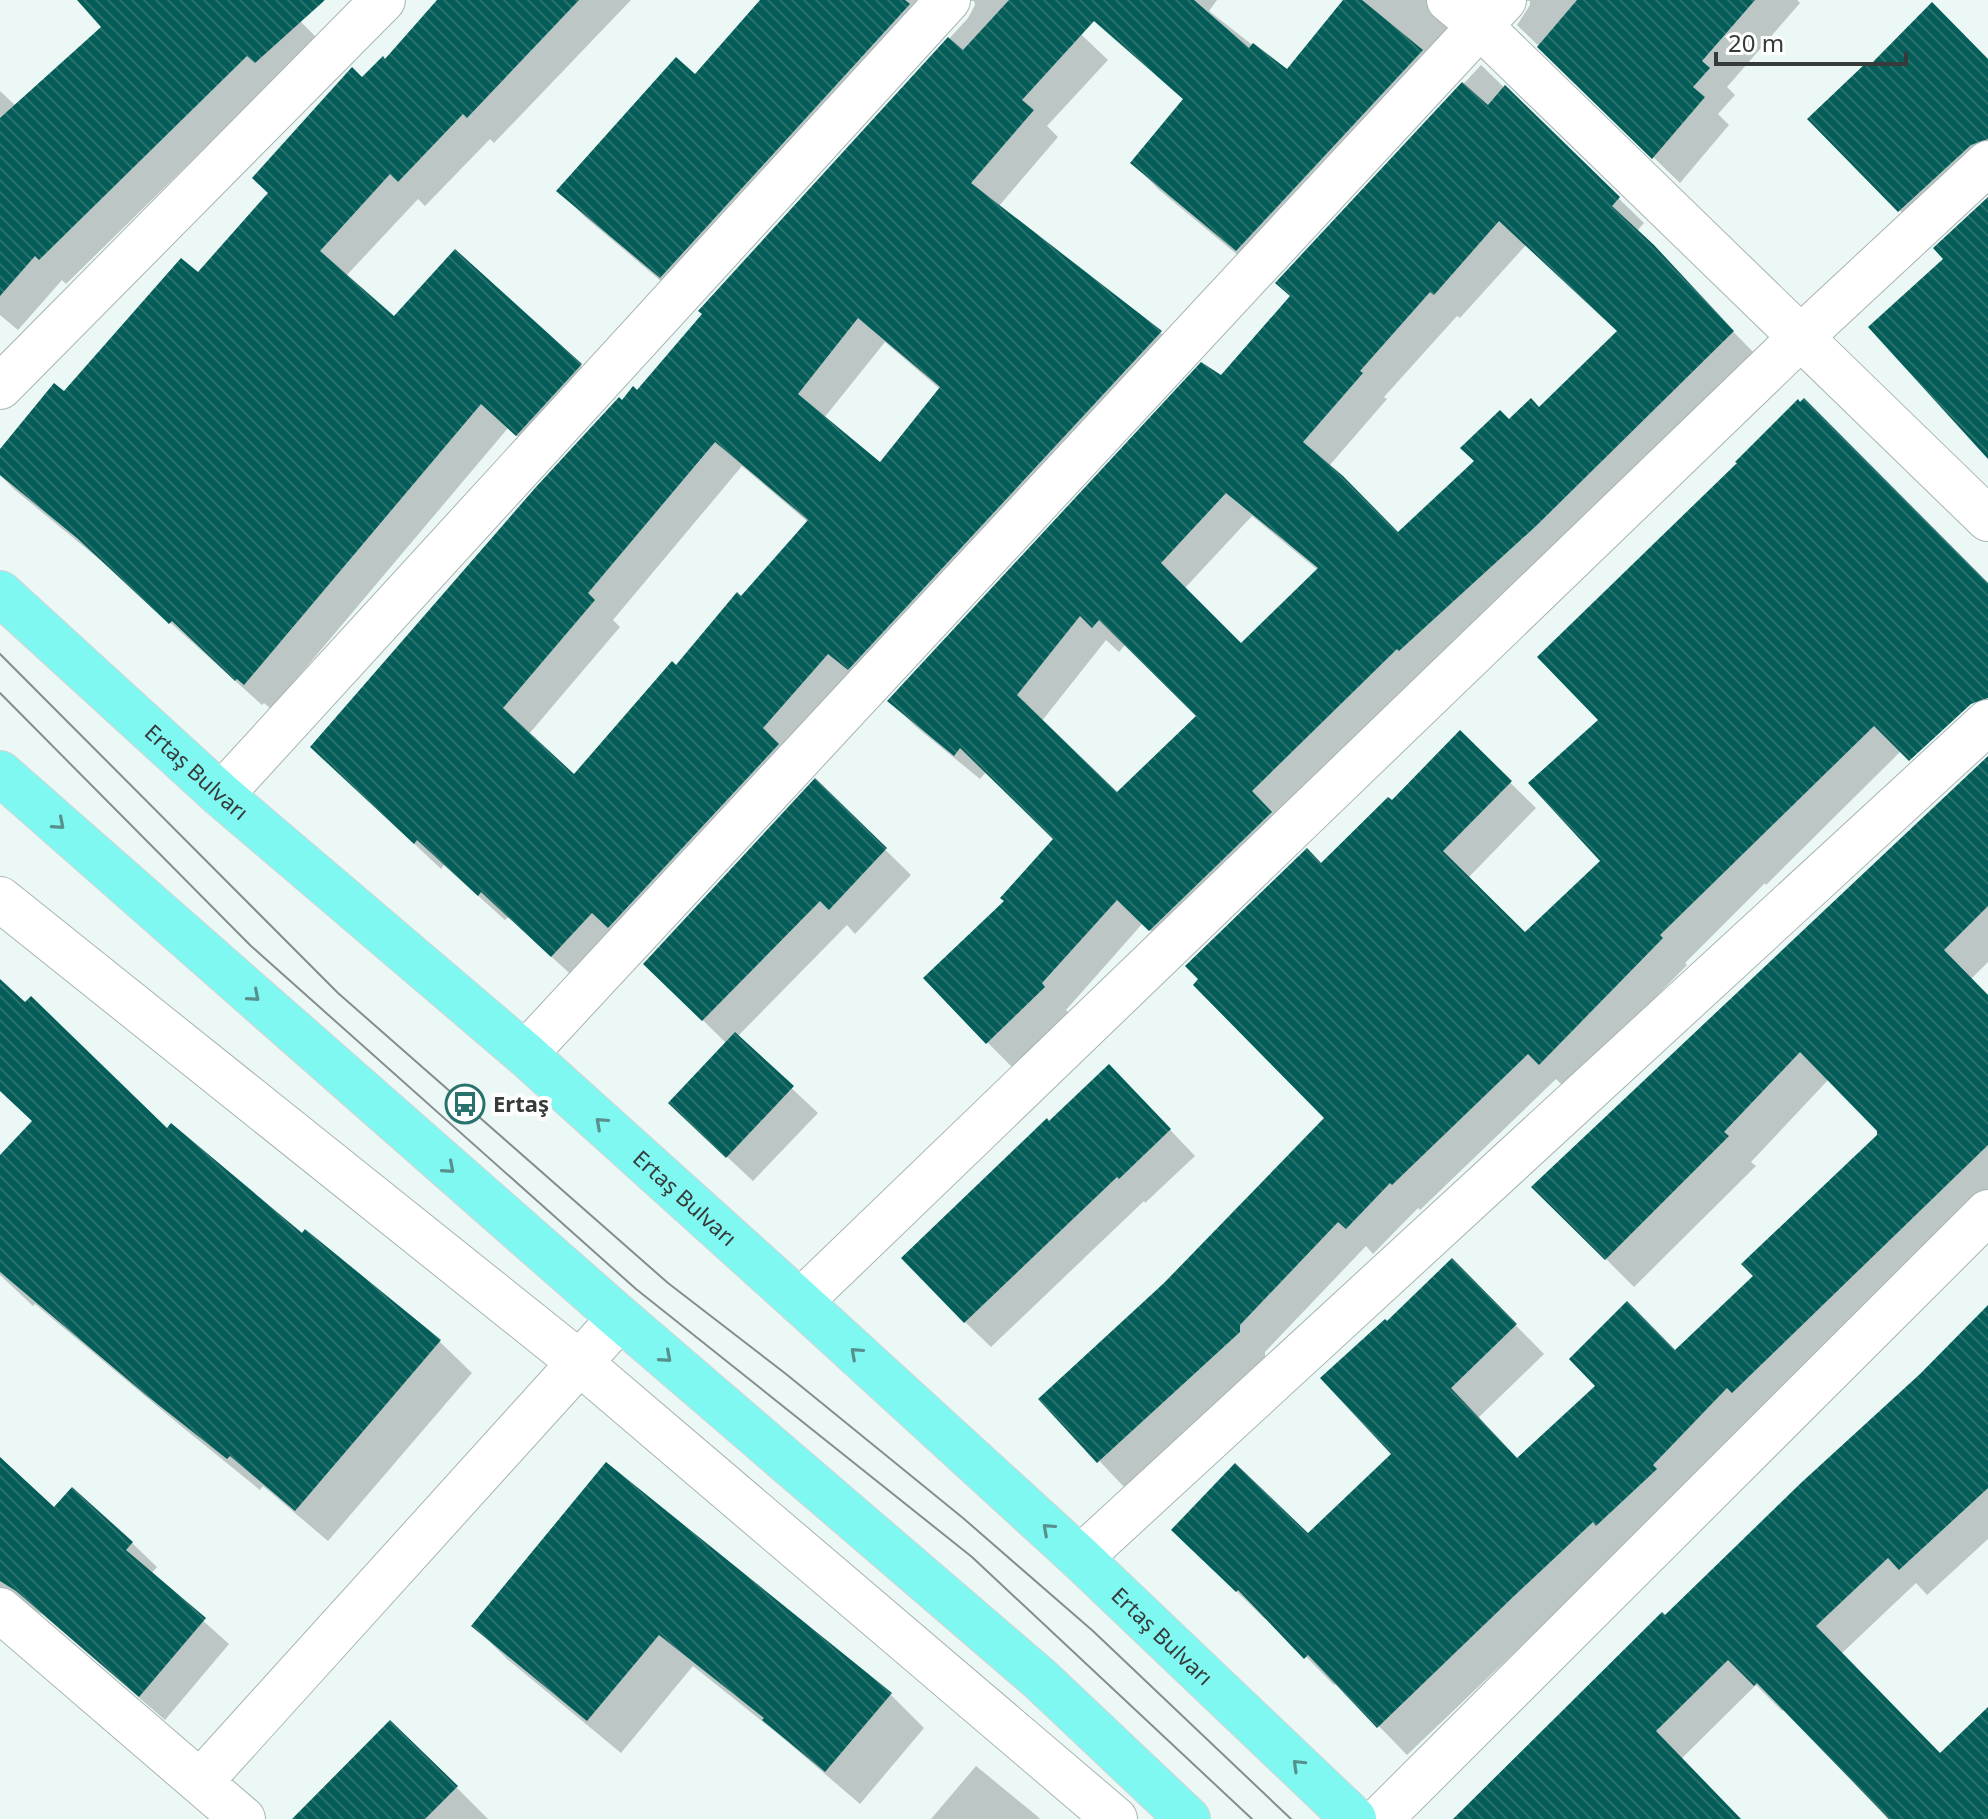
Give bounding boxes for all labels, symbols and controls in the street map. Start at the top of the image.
scale bar [1716,16,1906,66]
text: 20 m [1728,26,1784,59]
street label: Ertaş Bulvarı [139,717,255,826]
one-way arrow [49,815,64,829]
one-way arrow [244,986,259,1001]
bus stop icon: Ertaş [444,1083,486,1125]
place label: Ertaş [493,1088,549,1118]
one-way arrow [596,1117,610,1132]
street label: Ertaş Bulvarı [627,1143,744,1252]
one-way arrow [440,1158,455,1172]
one-way arrow [657,1347,671,1362]
one-way arrow [851,1349,866,1363]
one-way arrow [1043,1523,1057,1538]
street label: Ertaş Bulvarı [1106,1580,1220,1691]
one-way arrow [1293,1760,1307,1775]

